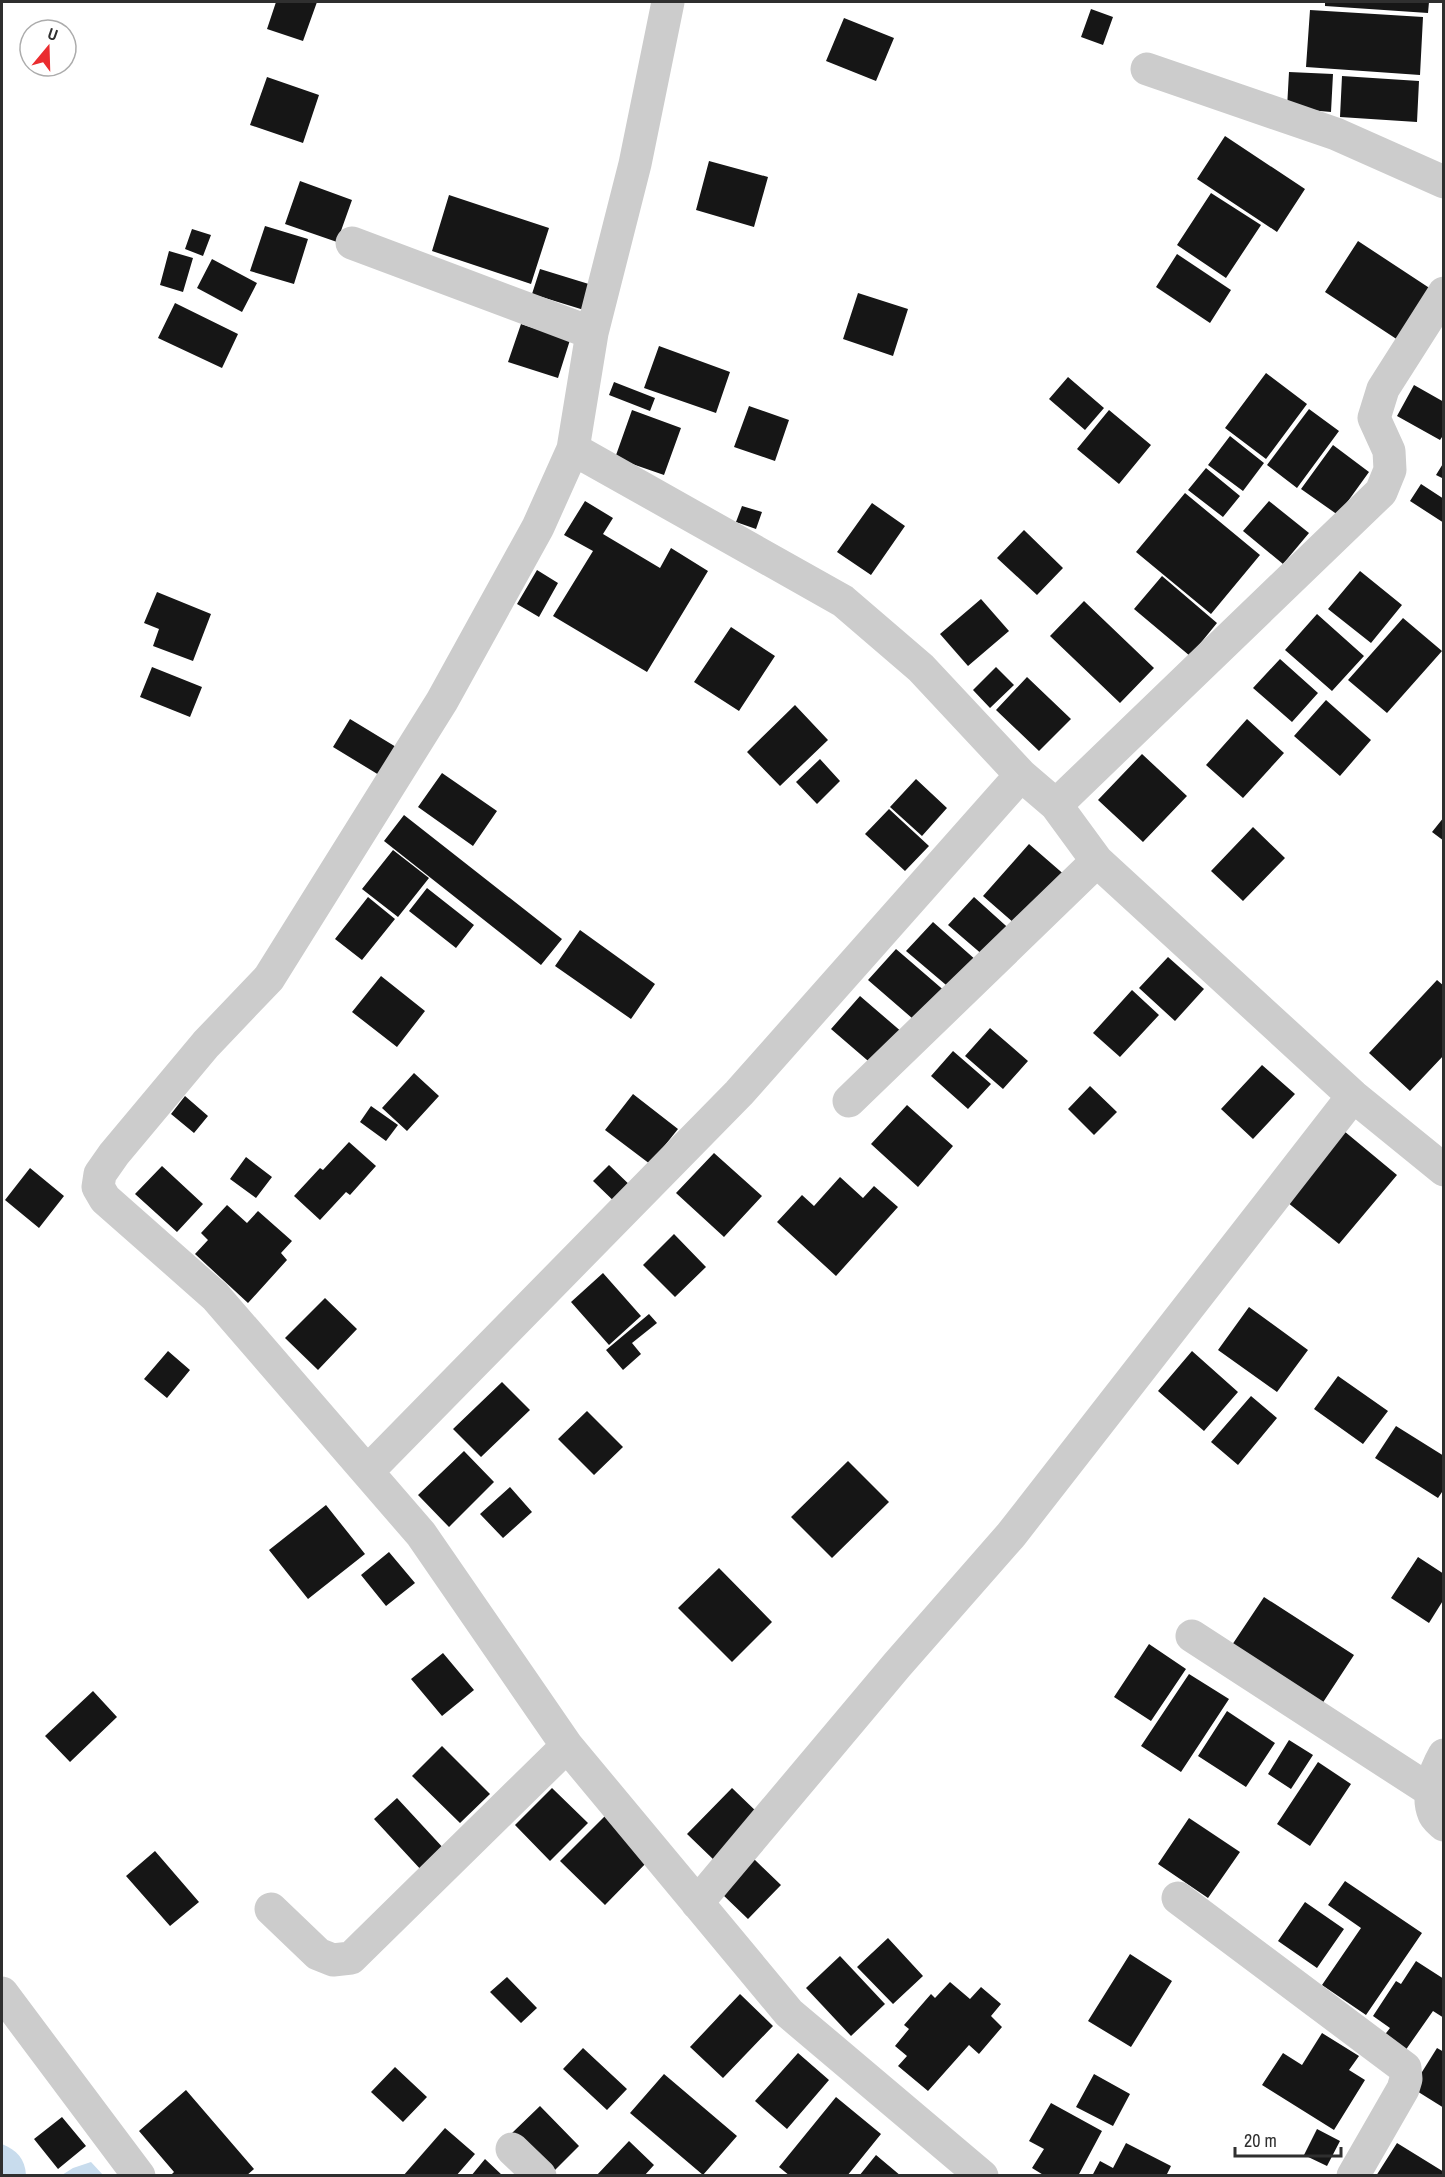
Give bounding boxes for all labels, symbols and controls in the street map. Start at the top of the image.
north arrow [18,18,78,78]
text: U [45,22,61,46]
scale bar [1235,2120,1342,2158]
text: 20 m [1244,2128,1277,2153]

